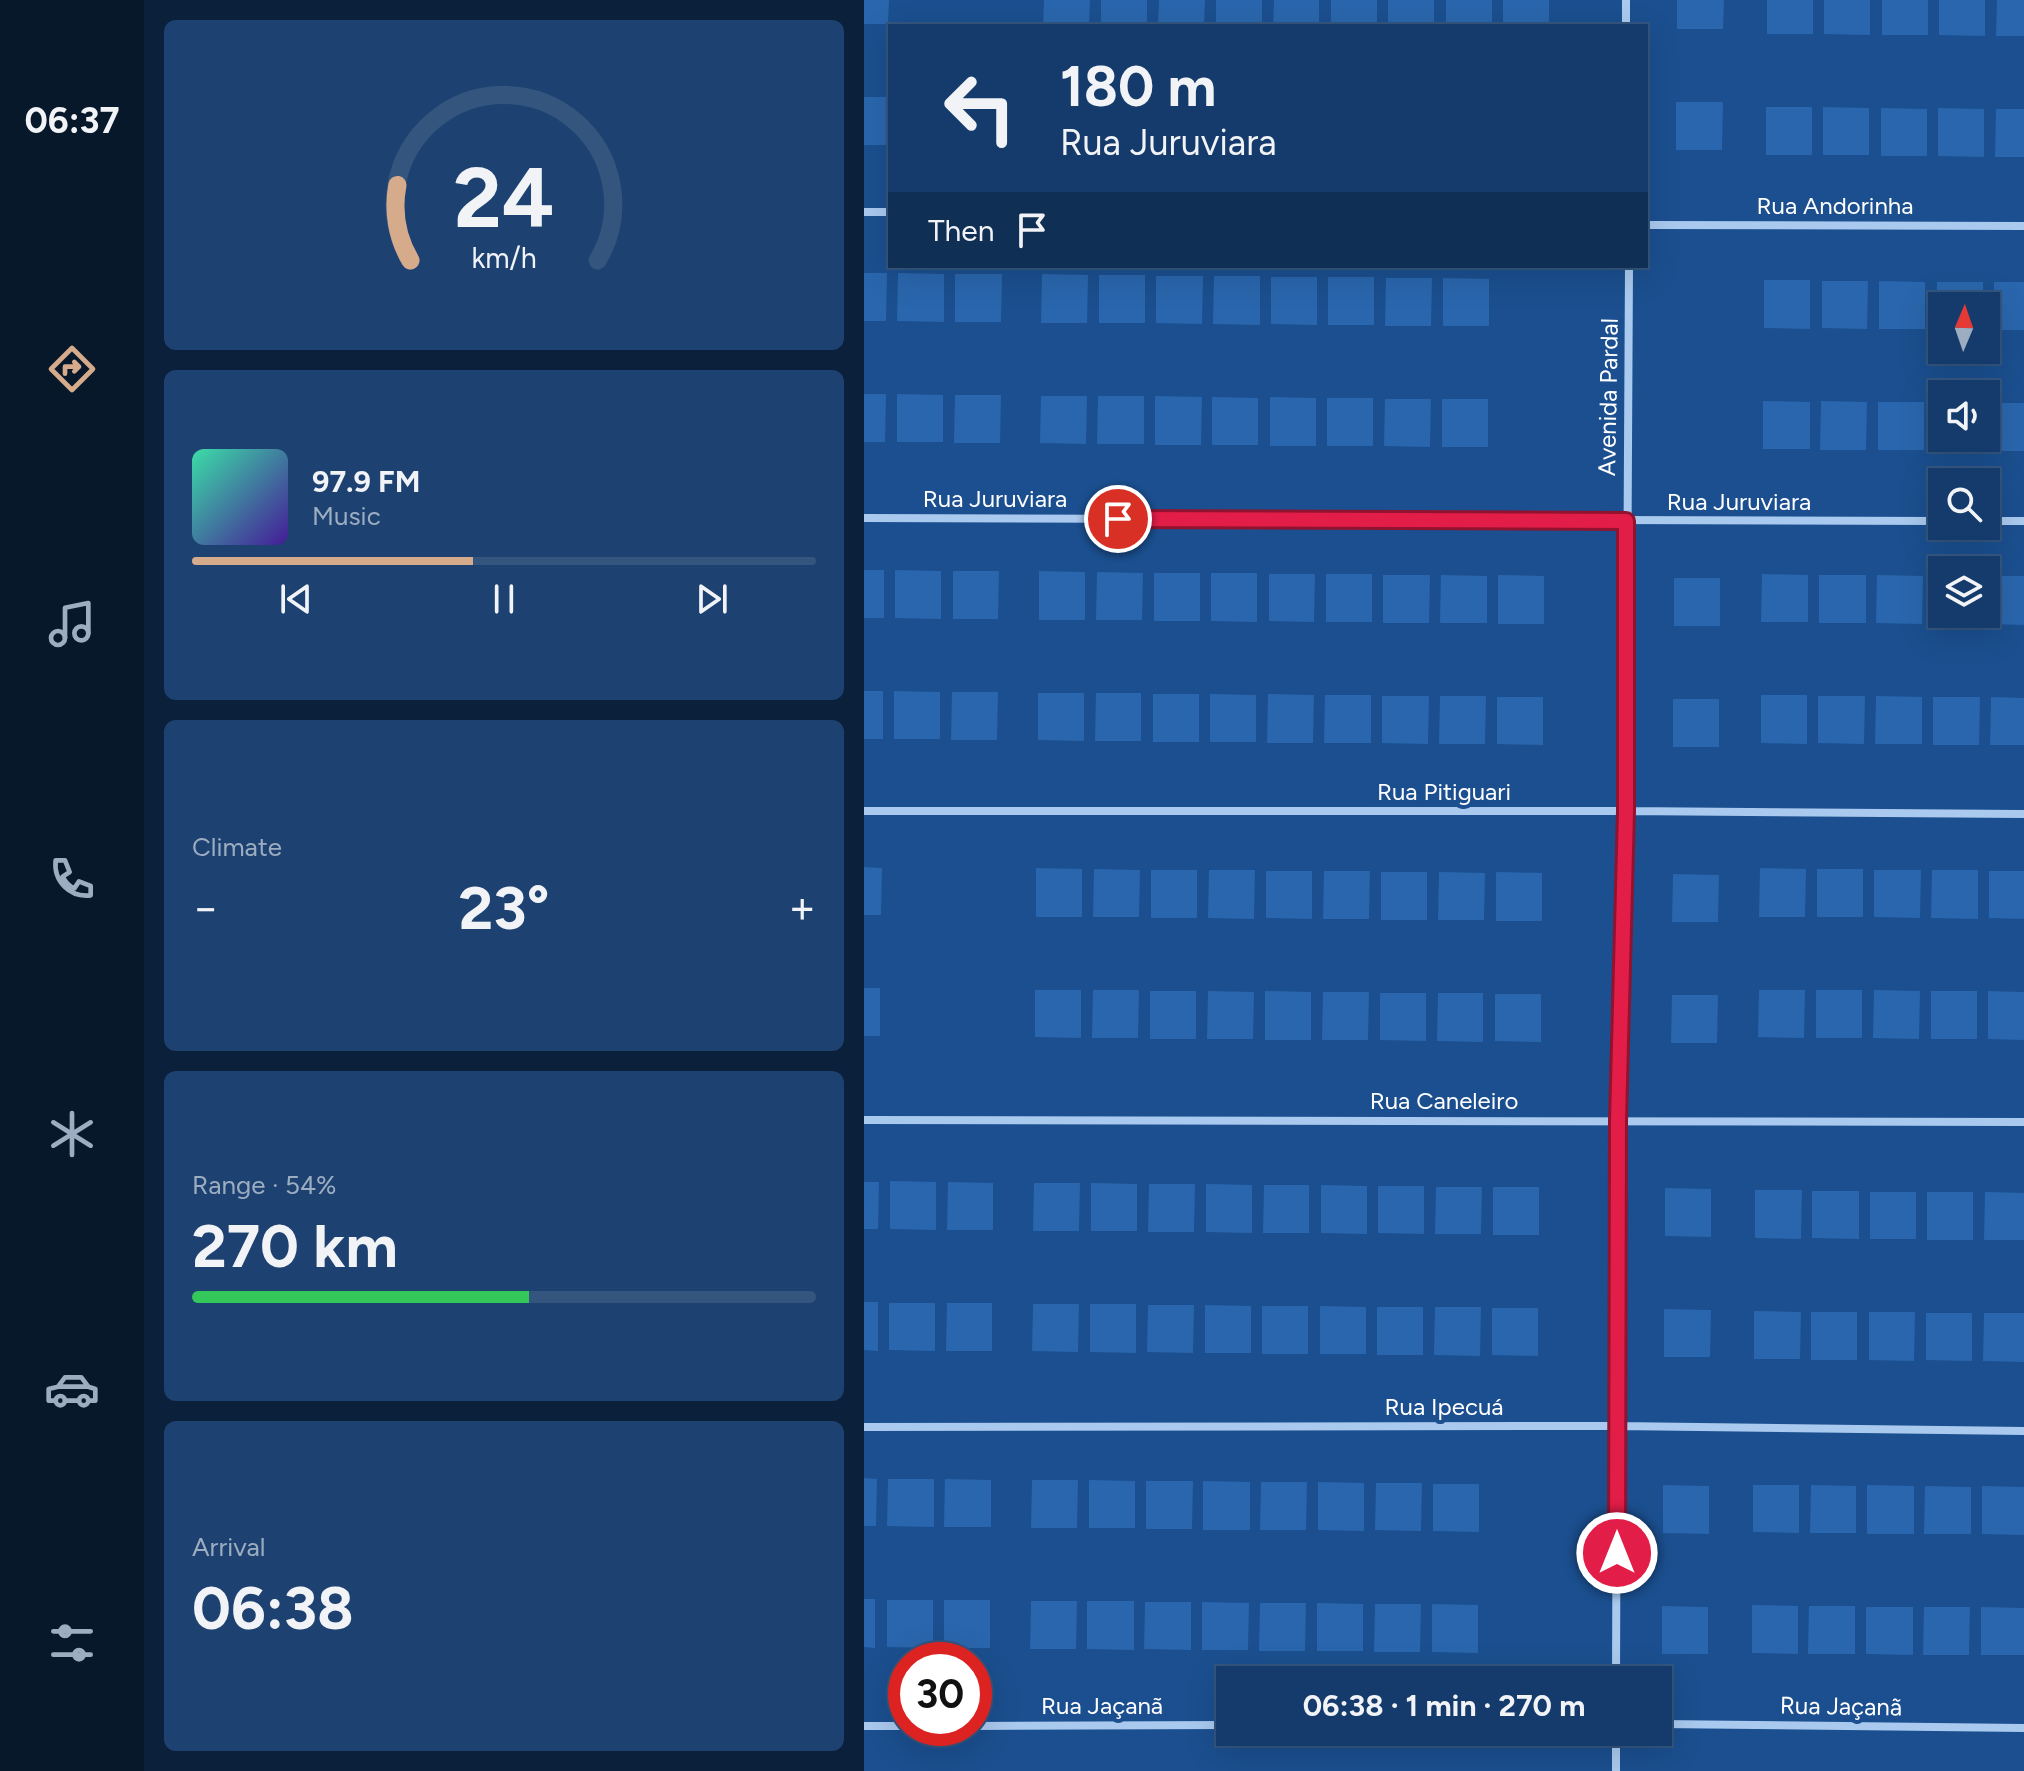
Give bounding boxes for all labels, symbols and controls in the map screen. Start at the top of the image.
text: 180 m [1060,53,1216,120]
icon: left [928,56,1032,160]
text: 06:37 [24,99,120,142]
text: Rua Juruviara [1060,121,1277,164]
text: 24 [454,148,554,248]
street label: Rua Andorinha [1757,191,1913,220]
icon: arrive [1010,208,1054,252]
text: Then [928,212,994,249]
text: km/h [471,241,537,275]
north arrow [1928,292,2000,364]
map controls [1928,292,2000,628]
street label: Avenida Pardal [1592,318,1624,476]
icon: directions [44,341,100,397]
button: sound [1928,380,2000,452]
text: 97.9 FM [312,463,420,500]
button: search [1928,468,2000,540]
street label: Rua Juruviara [923,484,1067,513]
pin [1084,485,1152,553]
street label: Rua Juruviara [1667,487,1811,516]
icon: arrive [1096,497,1140,541]
text: Music [312,500,381,532]
button: layers [1928,556,2000,628]
icon: previous [274,577,318,621]
icon: pause [482,577,526,621]
icon: next [690,577,734,621]
icon: music [44,596,100,652]
street label: Rua Pitiguari [1377,777,1511,806]
text: Climate [192,831,282,863]
icon: phone [44,851,100,907]
text: 23° [459,872,549,944]
text: − [192,881,219,934]
text: + [789,881,816,934]
street label: Rua Caneleiro [1370,1086,1518,1115]
icon: climate [44,1106,100,1162]
text: Range · 54% [192,1169,336,1201]
text: 270 km [192,1210,398,1282]
icon: car [44,1361,100,1417]
street label: Rua Ipecuá [1385,1392,1503,1421]
position arrow [1575,1511,1659,1595]
text: Arrival [192,1531,265,1563]
text: 06:38 [192,1572,354,1644]
icon: filters [44,1615,100,1671]
speed limit sign: 30 [888,1642,992,1746]
text: 06:38 · 1 min · 270 m [1303,1687,1585,1724]
street label: Rua Jaçanã [1780,1690,1902,1722]
street label: Rua Jaçanã [1041,1691,1163,1720]

